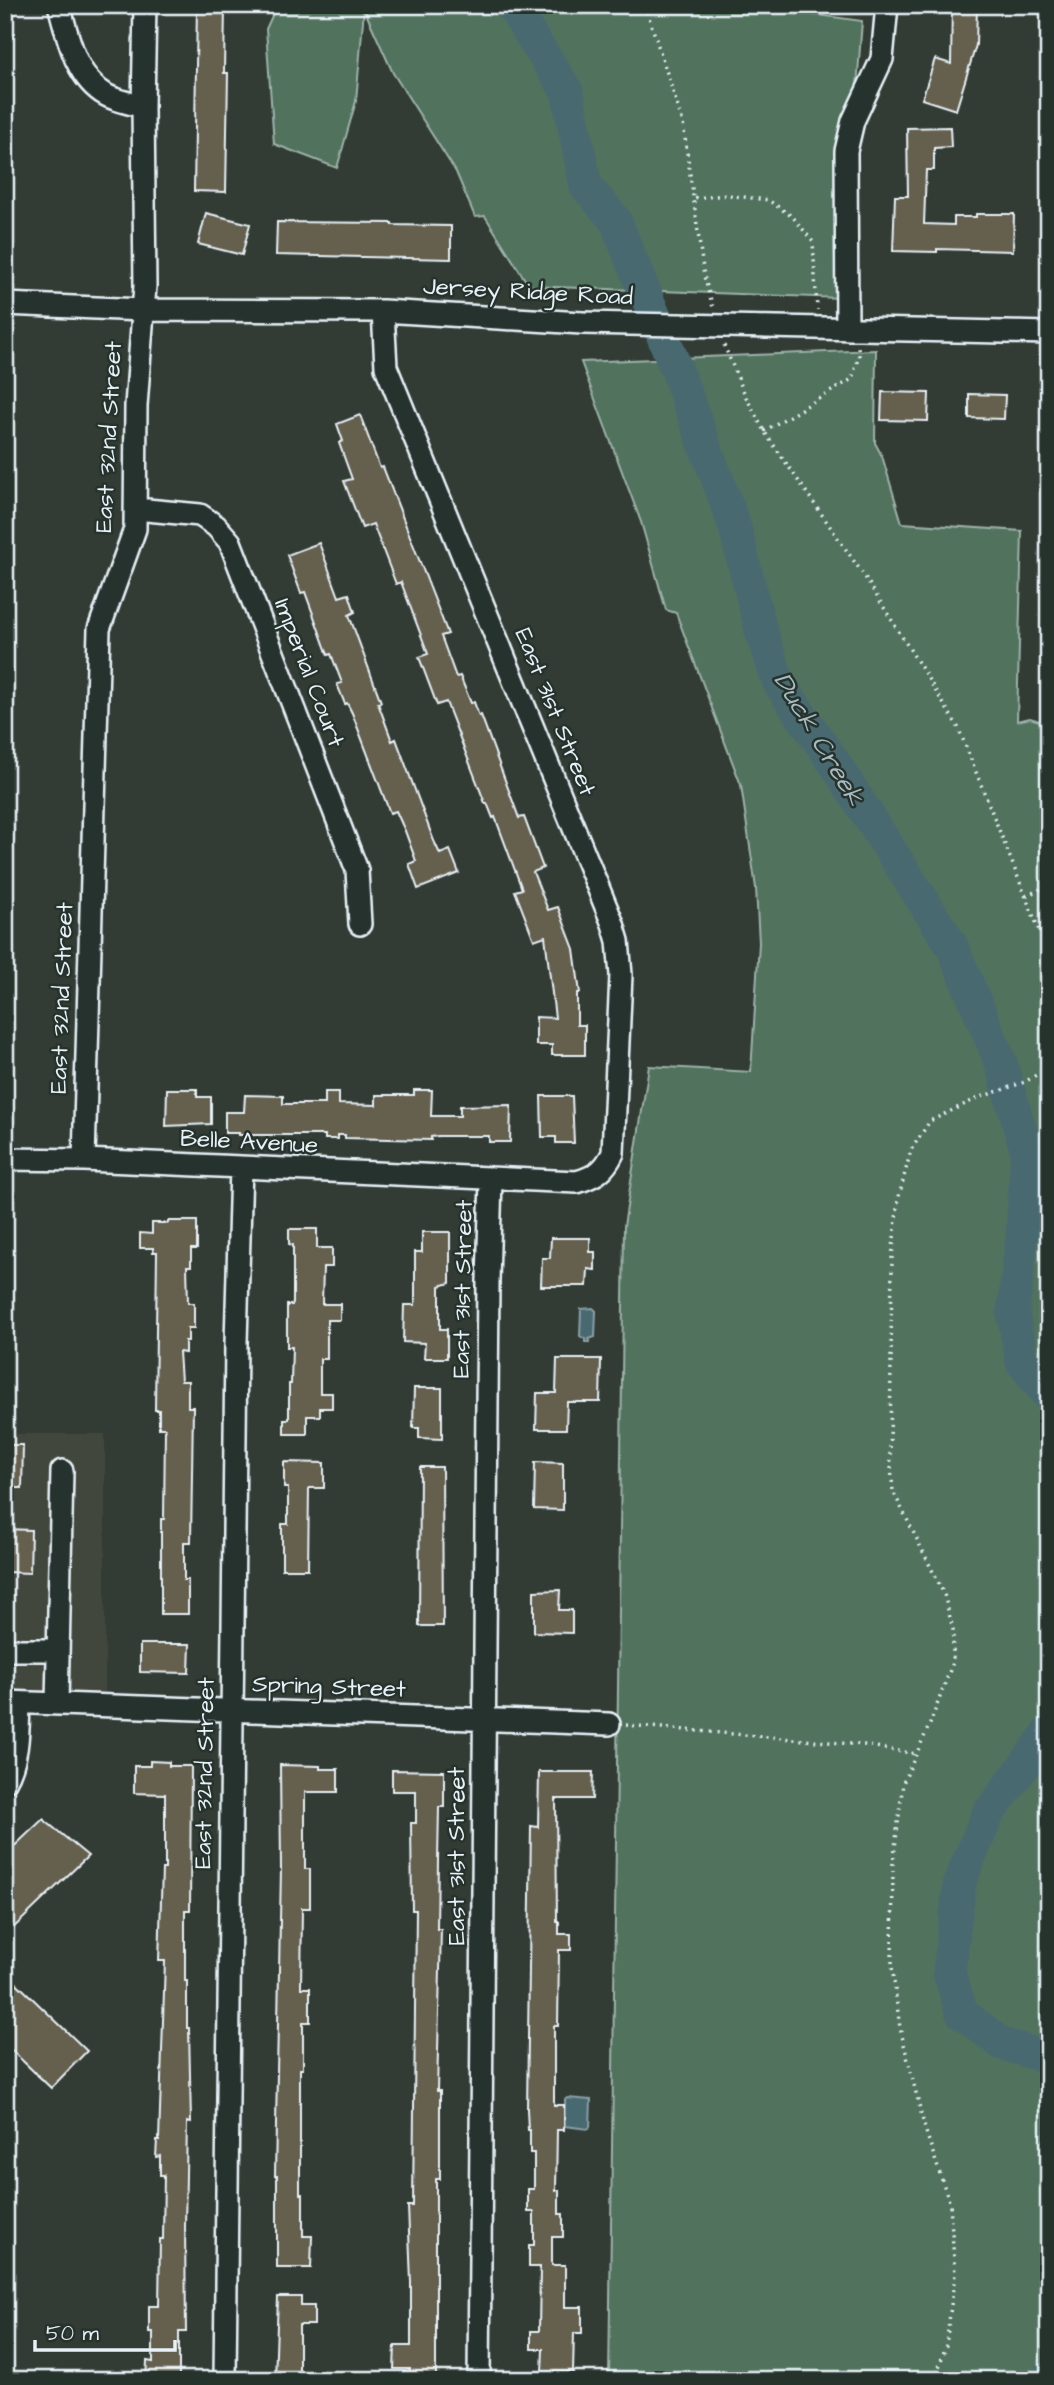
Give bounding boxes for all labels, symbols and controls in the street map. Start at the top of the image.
street label: Jersey Ridge Road [422,270,634,315]
street label: East 32nd Street [87,340,131,534]
street label: Imperial Court [265,594,353,753]
street label: East 31st Street [506,623,604,801]
water label: Duck Creek [765,666,874,813]
street label: East 32nd Street [42,901,82,1094]
street label: Belle Avenue [179,1121,319,1163]
street label: East 31st Street [444,1199,482,1379]
street label: Spring Street [252,1667,407,1708]
street label: East 32nd Street [186,1677,224,1869]
street label: East 31st Street [440,1766,474,1945]
scale bar [35,2308,175,2352]
text: 50 m [46,2319,100,2348]

